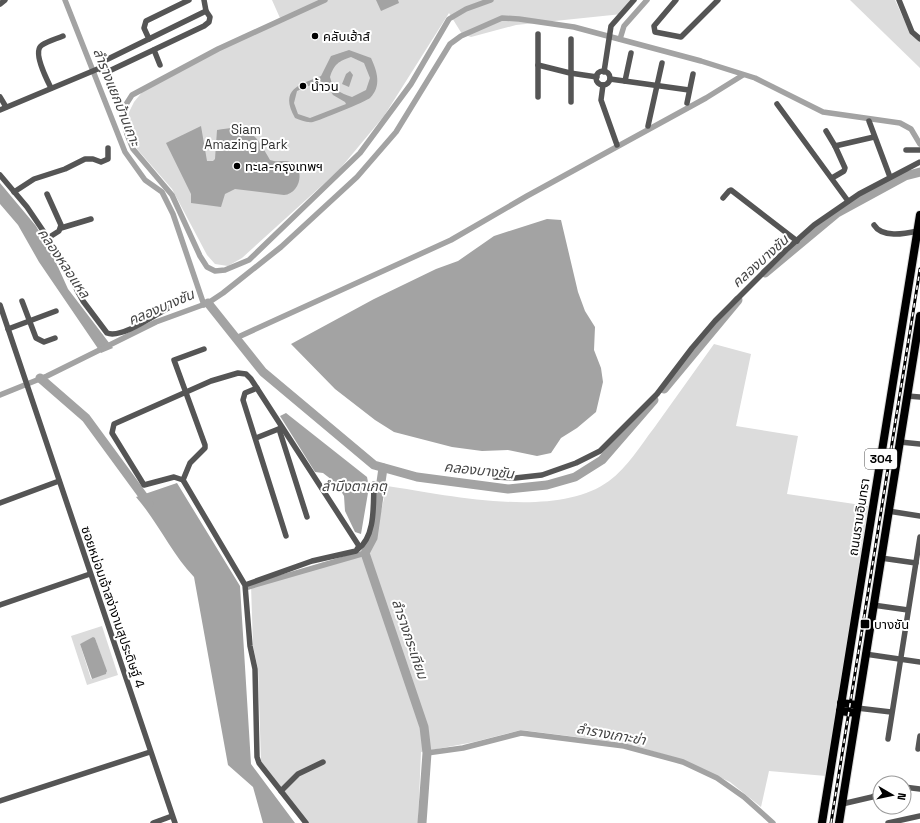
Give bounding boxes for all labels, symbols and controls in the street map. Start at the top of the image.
place label: คลับเฮ้าส์ [323,28,370,45]
marker: คลับเฮ้าส์ [310,31,320,41]
water label: ลำรางแยกบ้านเกาะ [89,46,145,150]
place label: น้ำวน [311,77,339,95]
marker: น้ำวน [298,81,308,91]
park label: Siam Amazing Park [204,121,288,153]
place label: ทะเล-กรุงเทพฯ [245,158,323,175]
marker: ทะเล-กรุงเทพฯ [232,161,242,171]
water label: คลองหลอแหล [34,225,95,302]
water label: คลองบางชัน [728,230,793,291]
water label: คลองบางชัน [125,284,198,329]
road number: 304 [865,449,897,469]
water label: คลองบางชัน [443,457,516,483]
water label: ลำบึงตาเกตุ [321,477,388,495]
street label: ถนนรามอินทรา [844,477,874,557]
street label: ซอยหม่อมเจ้าสง่างามสุประดิษฐ์ 4 [77,524,149,690]
water label: ลำรางกระเทียม [388,597,433,683]
place label: บางชัน [874,616,909,633]
marker: บางชัน [859,618,871,630]
water label: ลำรางเกาะข่า [575,719,648,749]
north arrow [872,775,912,815]
text: N [894,792,909,801]

